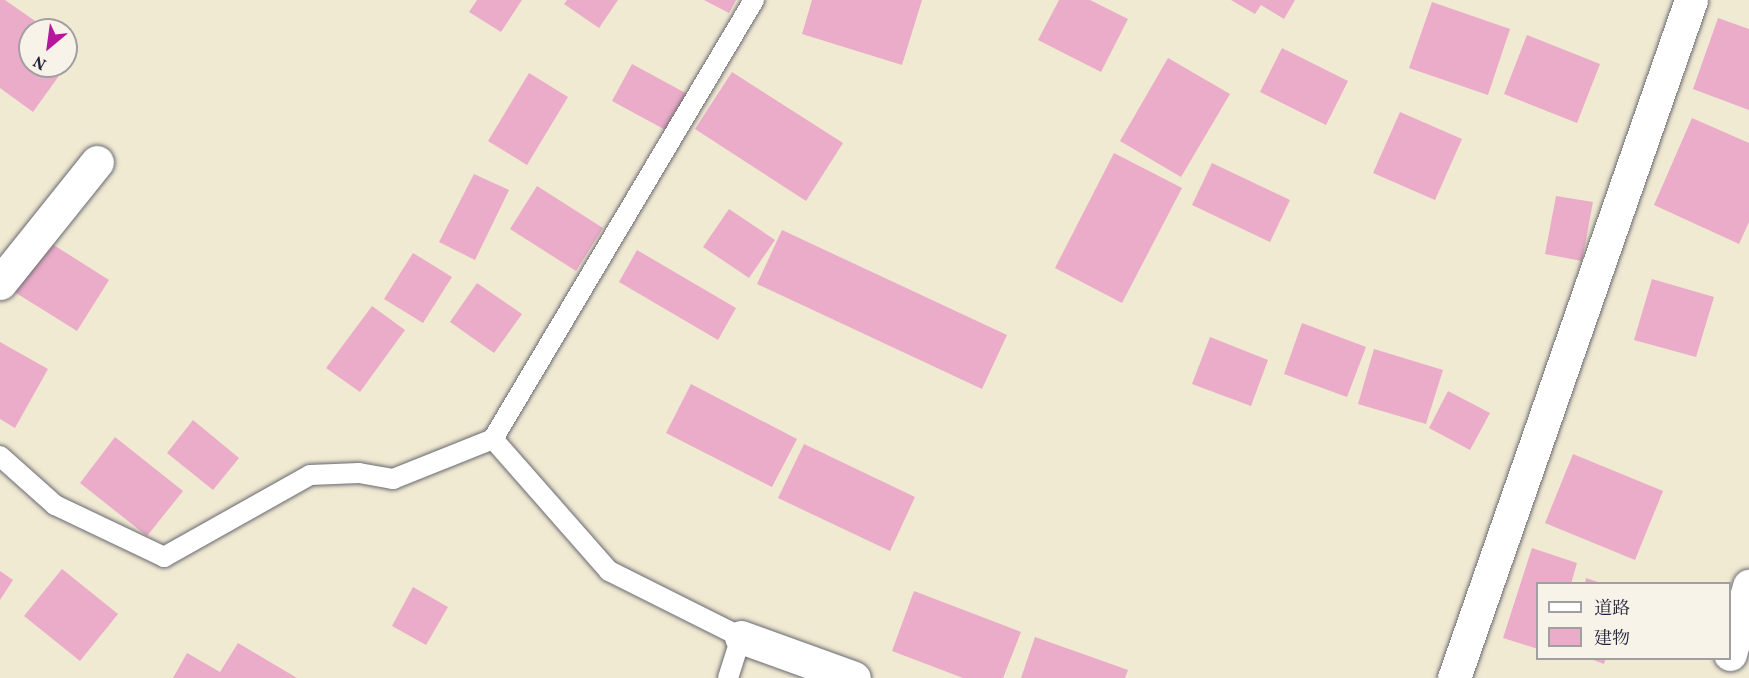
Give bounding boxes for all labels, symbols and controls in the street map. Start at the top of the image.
north arrow [18,18,78,78]
text: N [30,50,51,74]
legend [1536,582,1731,660]
text: 道路 [1594,597,1630,622]
text: 建物 [1594,627,1630,652]

